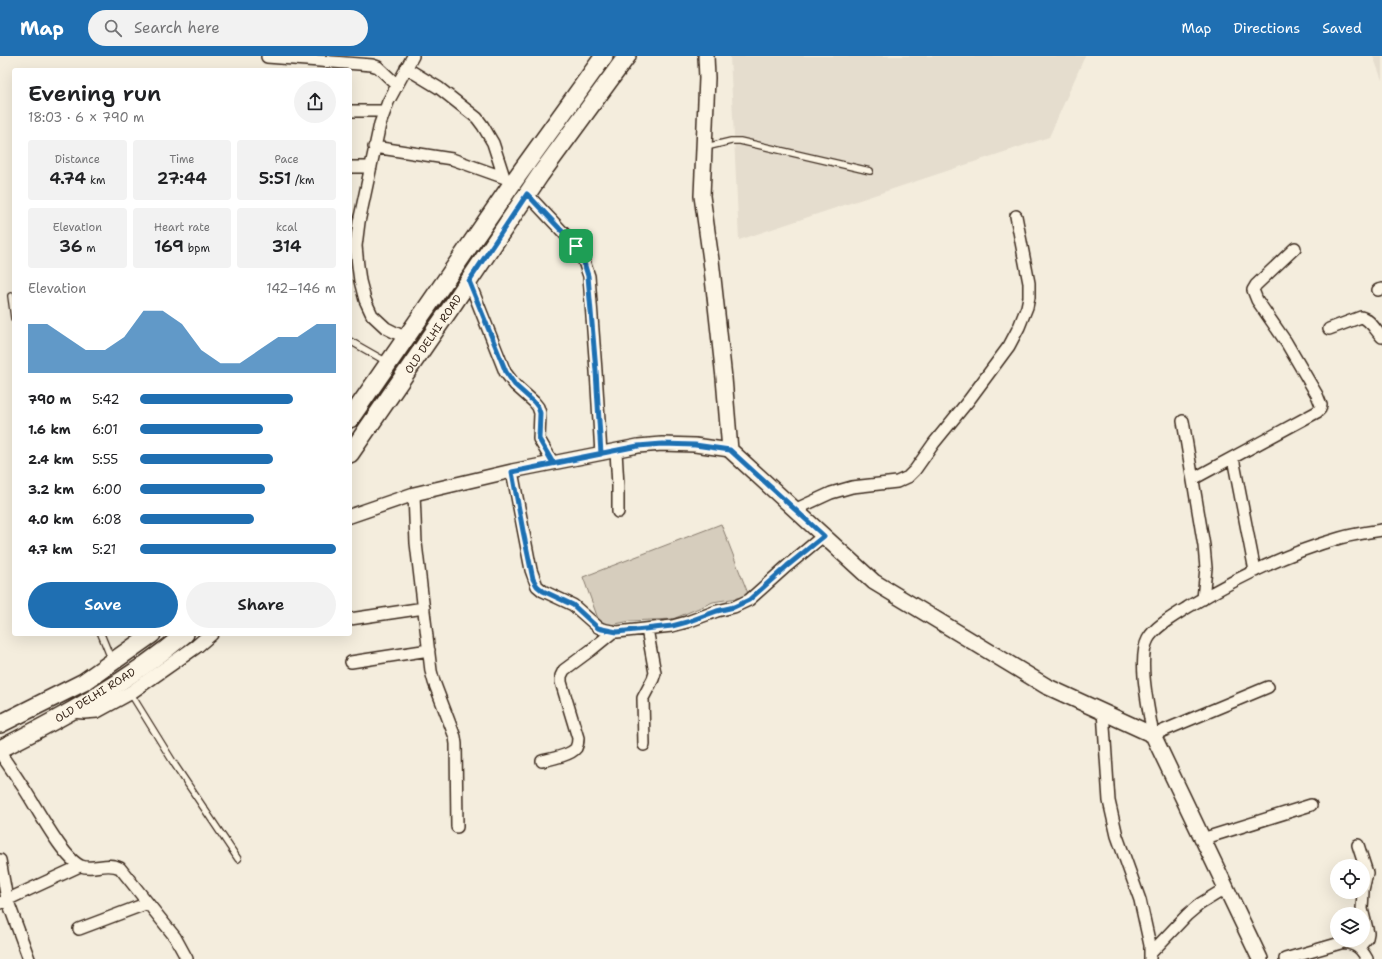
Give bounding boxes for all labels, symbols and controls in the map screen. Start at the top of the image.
search box [88,10,368,46]
text: Map [20,16,64,41]
icon: search [102,17,124,39]
text: Search here [134,18,220,38]
text: Map [1182,19,1212,37]
text: Directions [1234,19,1300,37]
text: Saved [1322,19,1362,37]
text: Evening run [28,79,161,108]
button: share [294,81,336,123]
text: 18:03 · 6 × 790 m [28,109,144,126]
text: Distance [55,152,100,167]
text: Time [169,152,195,167]
text: Pace [275,152,299,167]
text: 4.74 [49,167,86,189]
text: 27:44 [157,167,207,189]
text: 5:51 [259,167,291,189]
text: km [86,173,106,188]
text: /km [291,173,315,188]
text: Elevation [53,220,102,235]
text: Heart rate [154,220,210,235]
text: kcal [276,220,297,235]
pin [559,229,593,263]
text: 36 [59,235,83,257]
text: 169 [154,235,184,257]
text: 314 [272,235,302,257]
icon: arrive [565,235,587,257]
text: m [83,241,96,256]
text: bpm [184,241,210,256]
text: Elevation [28,280,86,297]
text: 142–146 m [266,280,336,297]
street label: OLD DELHI ROAD [401,292,465,377]
text: 790 m [28,391,71,408]
text: 5:42 [92,391,120,408]
text: 1.6 km [28,421,71,438]
text: 6:01 [92,421,118,438]
text: 2.4 km [28,451,74,468]
text: 5:55 [92,451,118,468]
text: 3.2 km [28,481,74,498]
text: 6:00 [92,481,122,498]
text: 4.0 km [28,511,74,528]
text: 6:08 [92,511,122,528]
text: 4.7 km [28,541,72,558]
text: 5:21 [92,541,116,558]
button: Save [28,582,178,628]
button: Share [186,582,336,628]
street label: OLD DELHI ROAD [52,665,138,726]
map controls [1330,859,1370,947]
button: locate [1330,859,1370,899]
button: layers [1330,907,1370,947]

